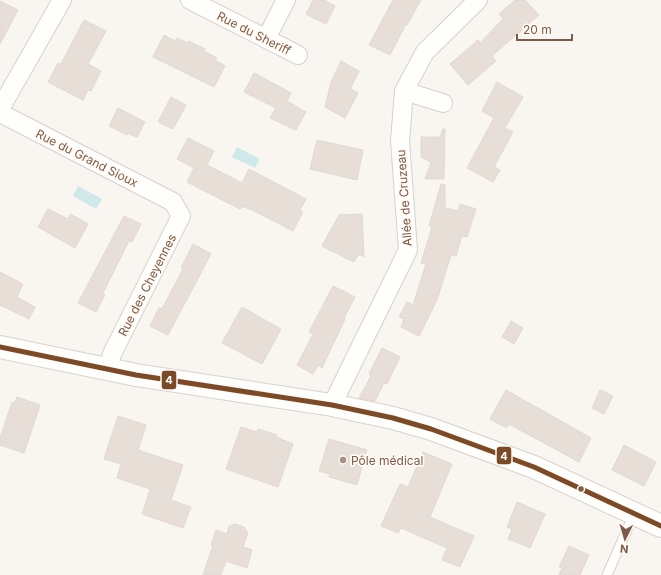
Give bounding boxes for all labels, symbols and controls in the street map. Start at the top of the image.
street label: Rue du Sheriff [215,8,294,58]
scale bar [517,16,572,42]
text: 20 m [523,22,552,37]
street label: Rue du Grand Sioux [33,126,141,190]
street label: Allée de Cruzeau [393,149,415,247]
street label: Rue des Cheyennes [115,231,179,339]
line badge: 4 [161,370,177,390]
text: 4 [165,373,173,387]
line badge: 4 [496,446,512,465]
text: 4 [500,449,508,463]
place label: Pôle médical [351,453,423,468]
marker: Pôle médical [338,455,348,465]
unlabelled marker [576,484,586,494]
north arrow [605,519,645,559]
text: N [619,542,629,556]

